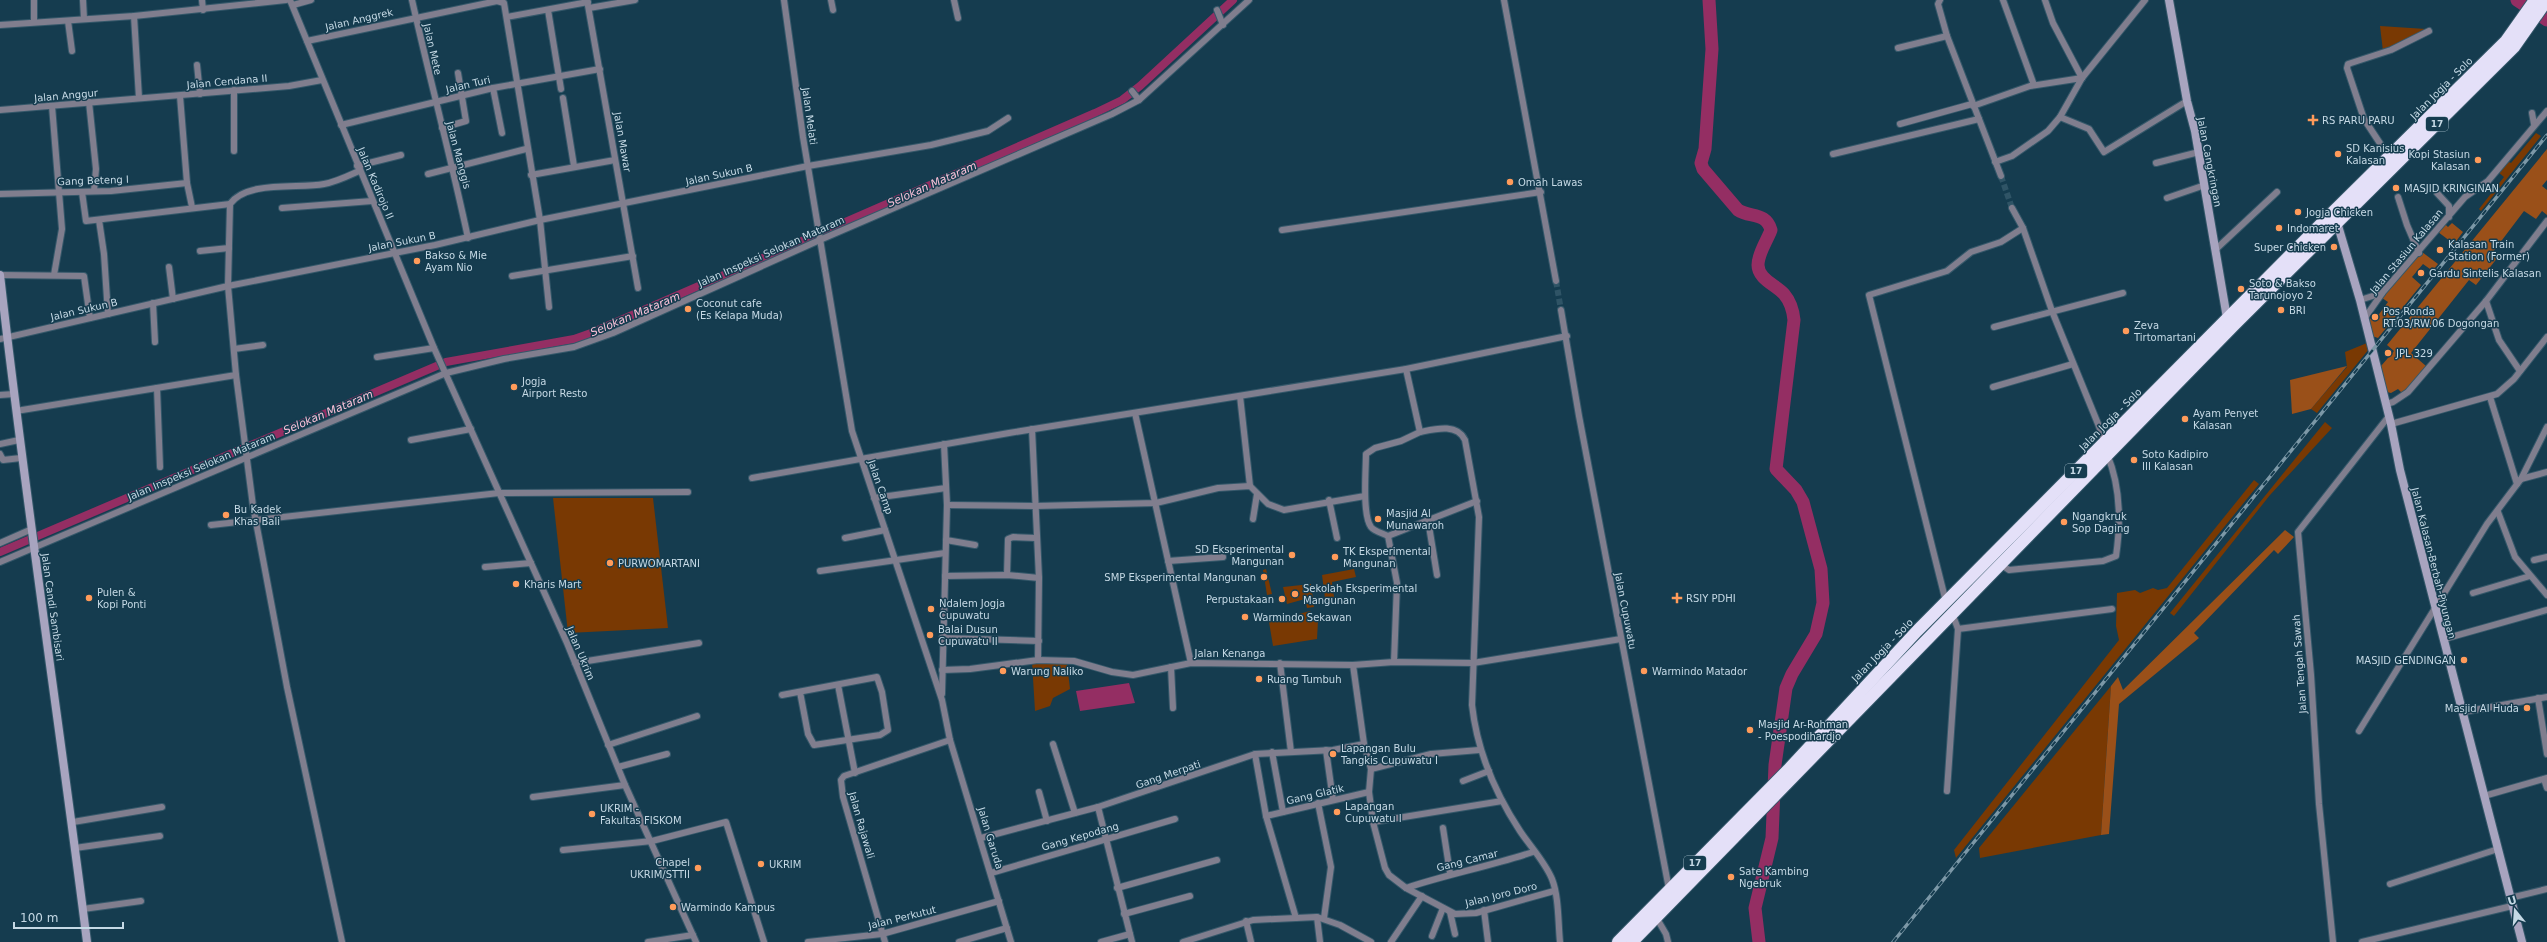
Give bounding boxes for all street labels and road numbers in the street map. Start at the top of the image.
street label: Jalan Anggrek [323,6,394,33]
street label: Jalan Mete [421,21,444,76]
street label: Jalan Jogja - Solo [2407,55,2475,122]
street label: Jalan Cendana II [185,72,268,91]
street label: Jalan Turi [444,74,491,95]
street label: Jalan Melati [800,86,819,145]
street label: Jalan Anggur [33,87,99,104]
street label: Jalan Mawar [612,110,633,174]
street label: Jalan Cangkringan [2195,115,2224,208]
road number: 17 [2426,117,2448,131]
street label: Jalan Manggis [444,119,473,190]
street label: Jalan Kadirojo II [355,145,396,221]
street label: Jalan Sukun B [684,162,754,187]
street label: Gang Beteng I [57,174,129,187]
street label: Jalan Stasiun Kalasan [2367,207,2445,297]
street label: Jalan Inspeksi Selokan Mataram [695,214,846,289]
street label: Jalan Sukun B [366,230,437,254]
street label: Jalan Sukun B [49,296,119,323]
street label: Jalan Jogja - Solo [2076,386,2144,453]
street label: Jalan Inspeksi Selokan Mataram [125,430,276,503]
street label: Jalan Camp [866,458,895,516]
road number: 17 [2065,464,2087,478]
street label: Jalan Kalasan-Berbah-Piyungan [2409,485,2458,640]
street label: Jalan Candi Sambisari [39,551,66,662]
street label: Jalan Cupuwatu [1612,571,1638,650]
street label: Jalan Tengah Sawah [2291,614,2309,715]
street label: Jalan Jogja - Solo [1849,617,1915,685]
street label: Jalan Ukrim [564,624,597,682]
street label: Jalan Kenanga [1194,648,1266,659]
street label: Gang Merpati [1134,758,1202,791]
street label: Gang Glatik [1285,782,1345,806]
street label: Jalan Rajawali [846,789,876,860]
street label: Jalan Garuda [976,805,1005,871]
street label: Gang Kepodang [1040,820,1120,853]
street label: Gang Camar [1435,847,1500,873]
road number: 17 [1684,856,1706,870]
street label: Jalan Joro Doro [1463,880,1538,909]
street label: Jalan Perkutut [866,904,937,931]

